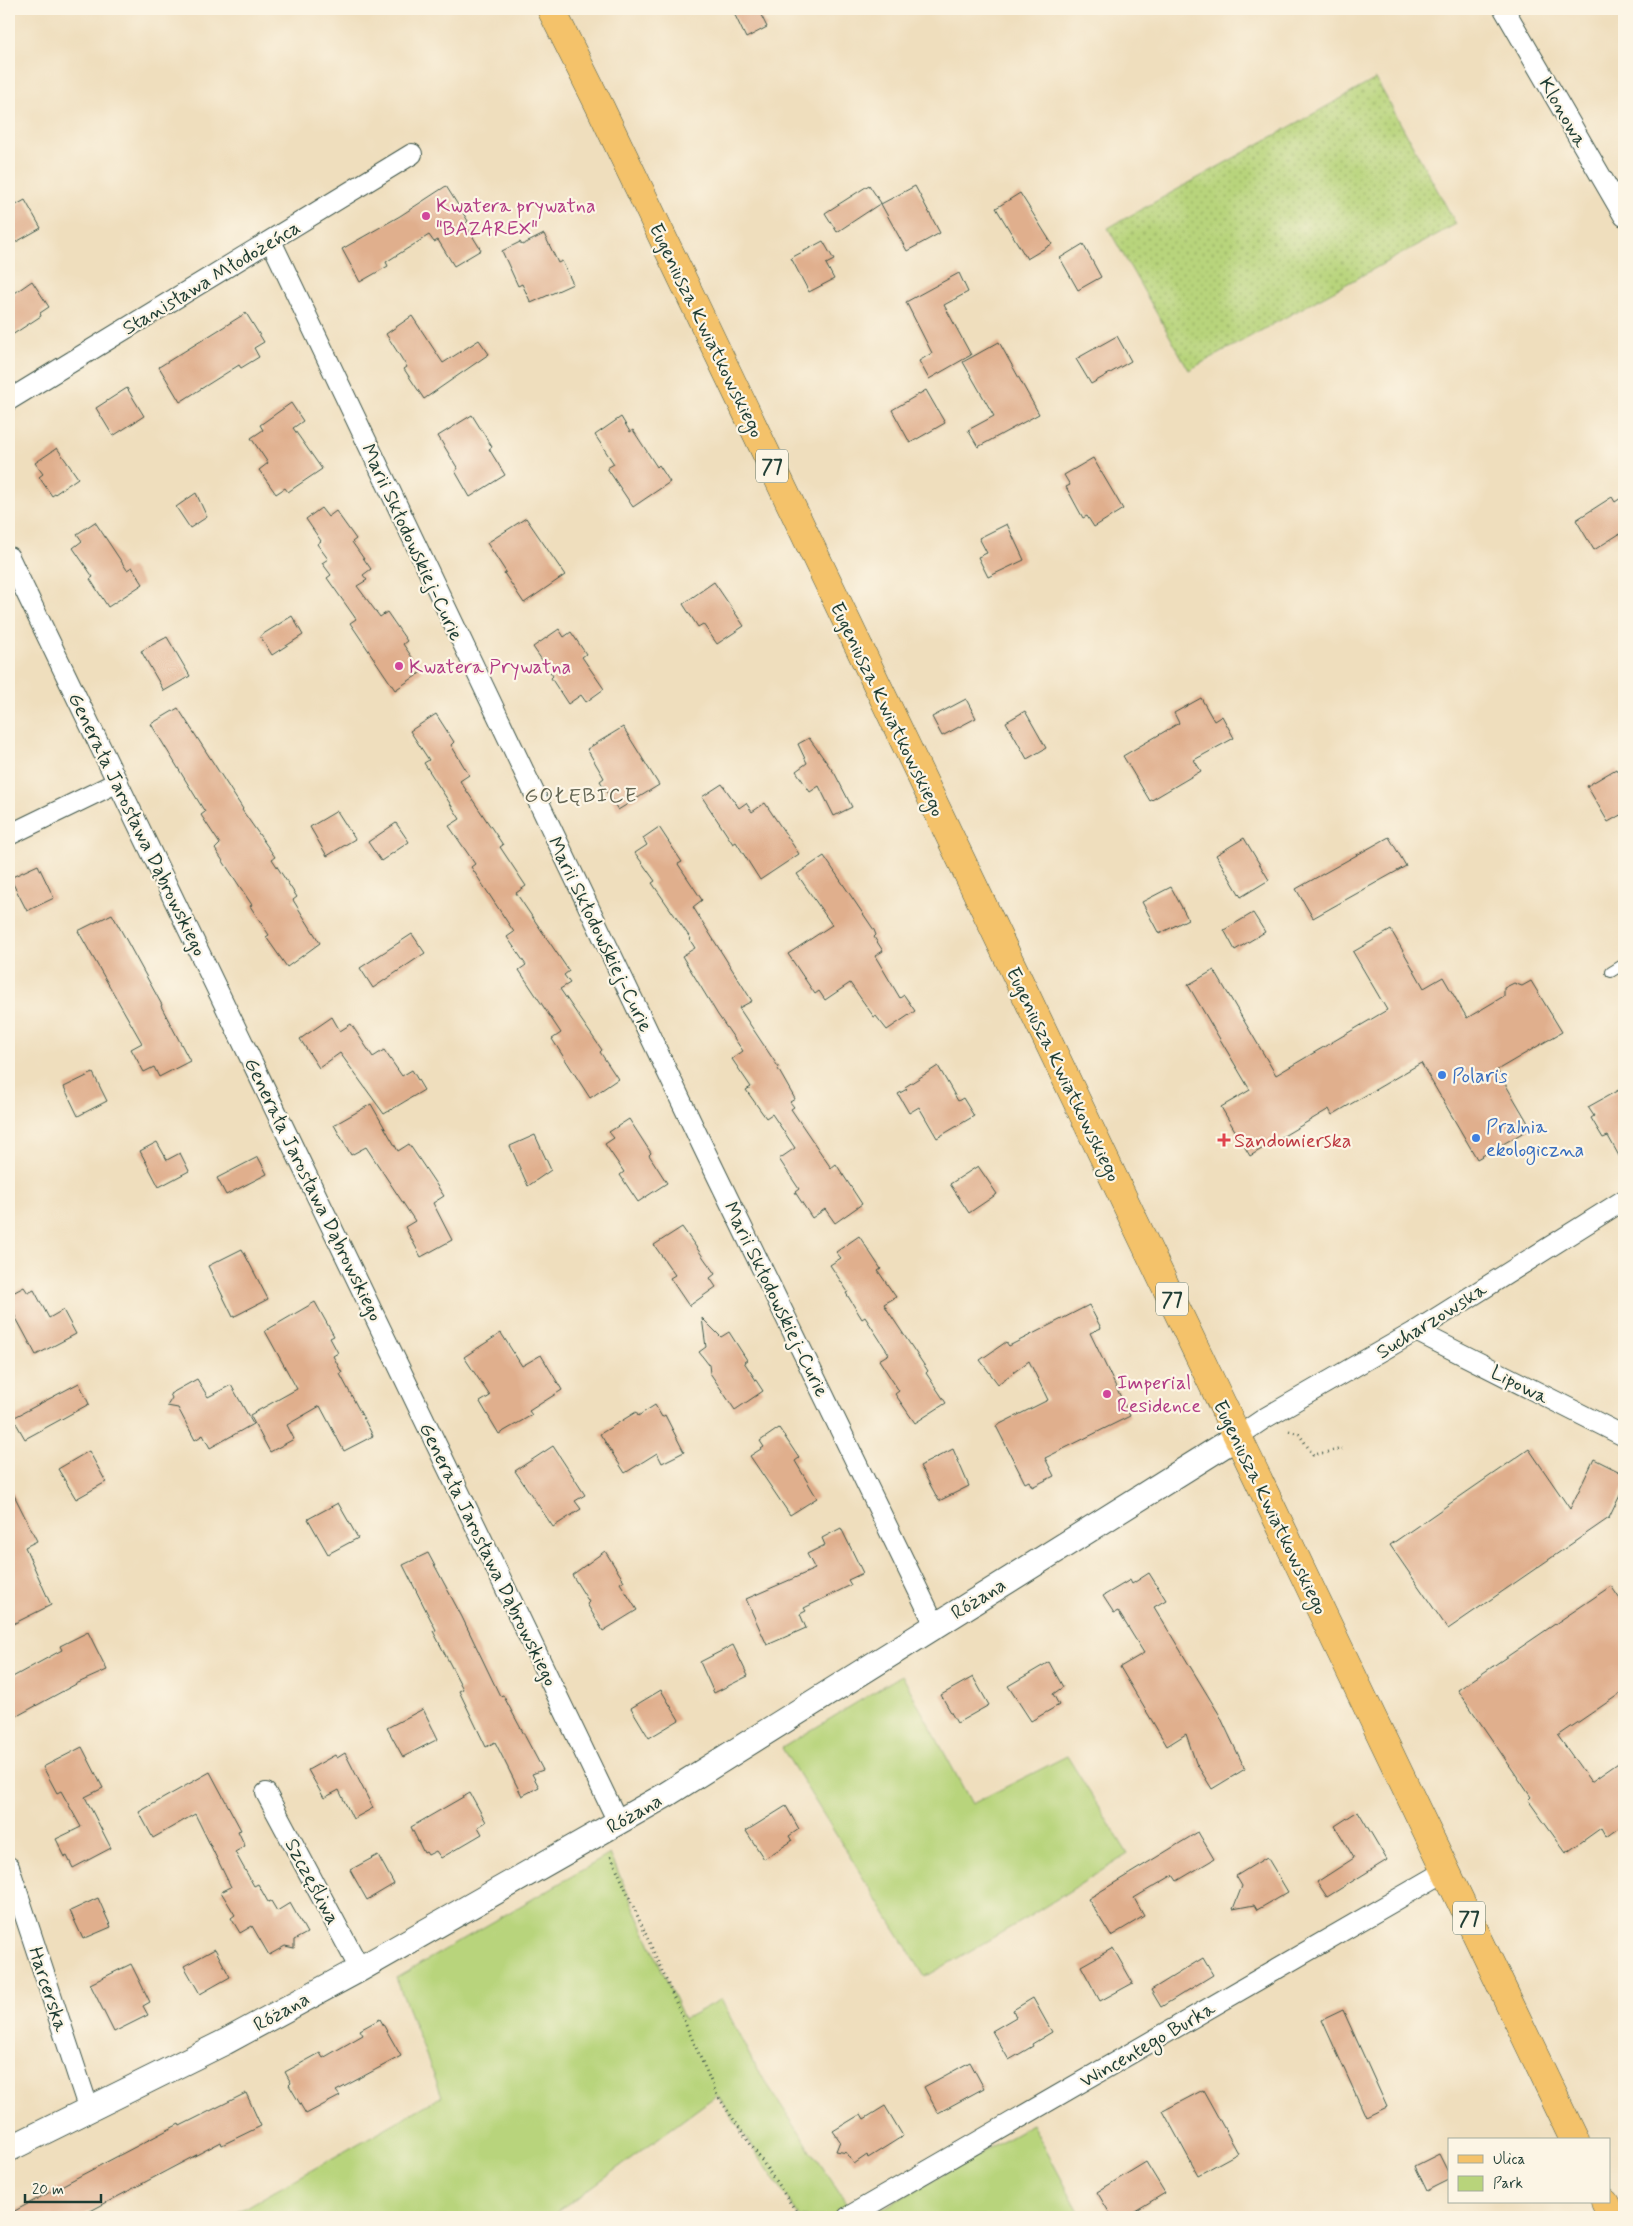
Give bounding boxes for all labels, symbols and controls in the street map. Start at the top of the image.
street label: Klonowa [1532,73,1594,154]
place label: Kwatera prywatna "BAZAREX" [436,193,596,243]
marker: Kwatera prywatna "BAZAREX" [420,210,432,222]
street label: Stanisława Młodożeńca [118,214,306,342]
street label: Eugeniusza Kwiatkowskiego [641,219,769,443]
street label: Marii Skłodowskiej-Curie [354,440,469,646]
road number: 77 [756,450,788,482]
street label: Eugeniusza Kwiatkowskiego [822,598,950,822]
place label: Kwatera Prywatna [409,654,571,681]
marker: Kwatera Prywatna [393,660,405,672]
street label: Generała Jarosława Dąbrowskiego [61,688,212,961]
district label: GOŁĘBICE [524,782,638,810]
street label: Marii Skłodowskiej-Curie [540,832,659,1037]
street label: Eugeniusza Kwiatkowskiego [998,963,1126,1187]
street label: Generała Jarosława Dąbrowskiego [237,1053,388,1326]
place label: Polaris [1452,1063,1508,1090]
marker: Polaris [1436,1069,1448,1081]
place label: Pralnia ekologiczna [1486,1114,1584,1165]
place label: Sandomierska [1234,1128,1352,1155]
marker: Pralnia ekologiczna [1470,1132,1482,1144]
marker: Sandomierska [1218,1134,1230,1146]
street label: Marii Skłodowskiej-Curie [716,1197,835,1402]
street label: Sucharzowska [1371,1276,1493,1366]
road number: 77 [1156,1282,1188,1316]
street label: Lipowa [1486,1359,1554,1412]
place label: Imperial Residence [1117,1370,1201,1420]
marker: Imperial Residence [1101,1388,1113,1400]
street label: Eugeniusza Kwiatkowskiego [1205,1396,1333,1620]
street label: Generała Jarosława Dąbrowskiego [412,1418,563,1691]
street label: Różana [946,1572,1011,1627]
street label: Różana [602,1788,668,1841]
street label: Szczęśliwa [278,1834,346,1930]
road number: 77 [1453,1902,1485,1935]
street label: Harcerska [21,1944,74,2036]
street label: Różana [249,1986,315,2039]
street label: Wincentego Burka [1075,1995,1222,2096]
legend [1448,2138,1610,2204]
text: Ulica [1493,2150,1526,2170]
scale bar [25,2171,101,2203]
text: Park [1493,2174,1523,2194]
text: 20 m [32,2180,64,2200]

